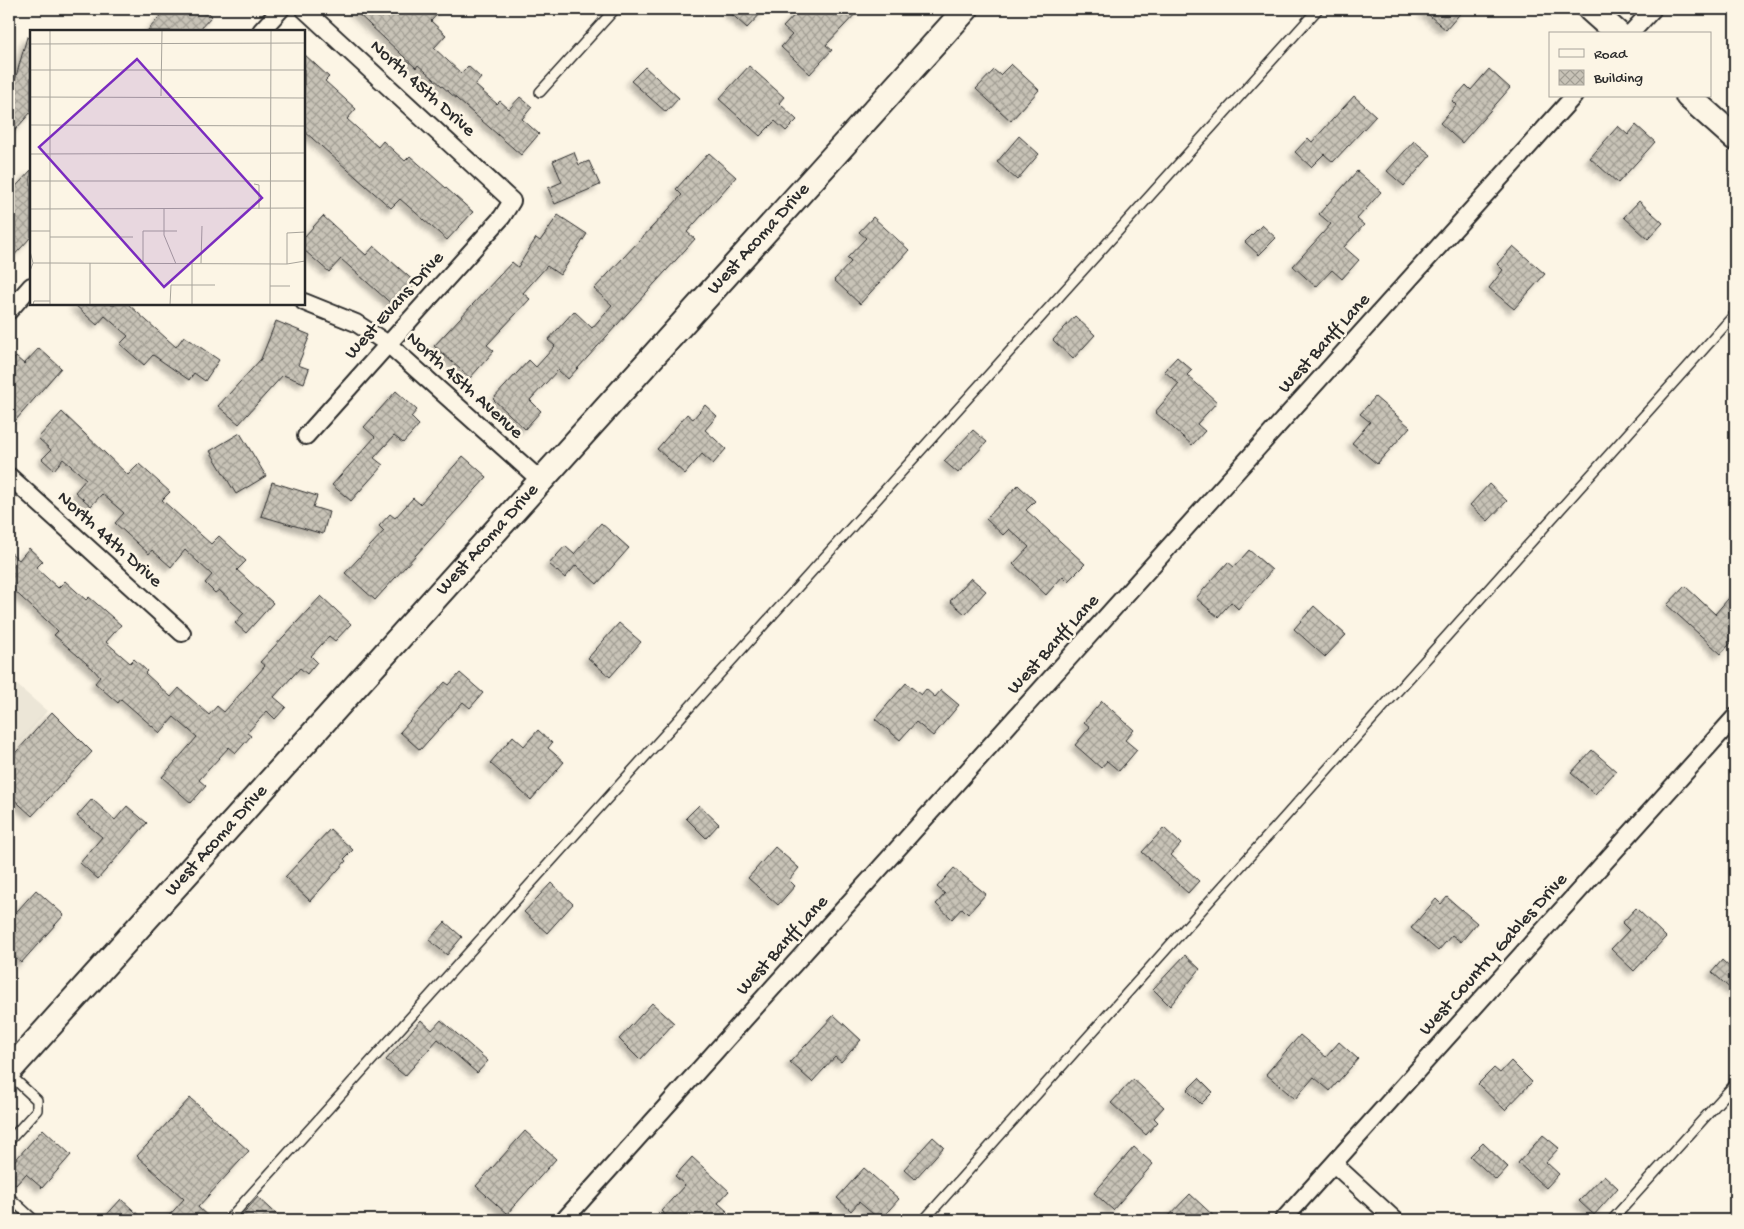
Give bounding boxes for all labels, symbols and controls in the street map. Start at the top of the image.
inset map [30,30,305,305]
legend [1549,32,1712,98]
street label: North 45th Drive [364,36,480,143]
text: Road [1594,46,1628,64]
text: Building [1593,70,1643,88]
street label: West Acoma Drive [702,178,815,300]
street label: West Evans Drive [340,247,450,365]
street label: West Banff Lane [1274,289,1376,399]
street label: North 45th Avenue [401,327,528,445]
street label: West Acoma Drive [431,479,544,601]
street label: North 44th Drive [52,487,166,593]
street label: West Banff Lane [1003,590,1105,700]
street label: West Acoma Drive [160,780,273,901]
street label: West Country Gables Drive [1415,869,1573,1041]
street label: West Banff Lane [732,891,834,1001]

